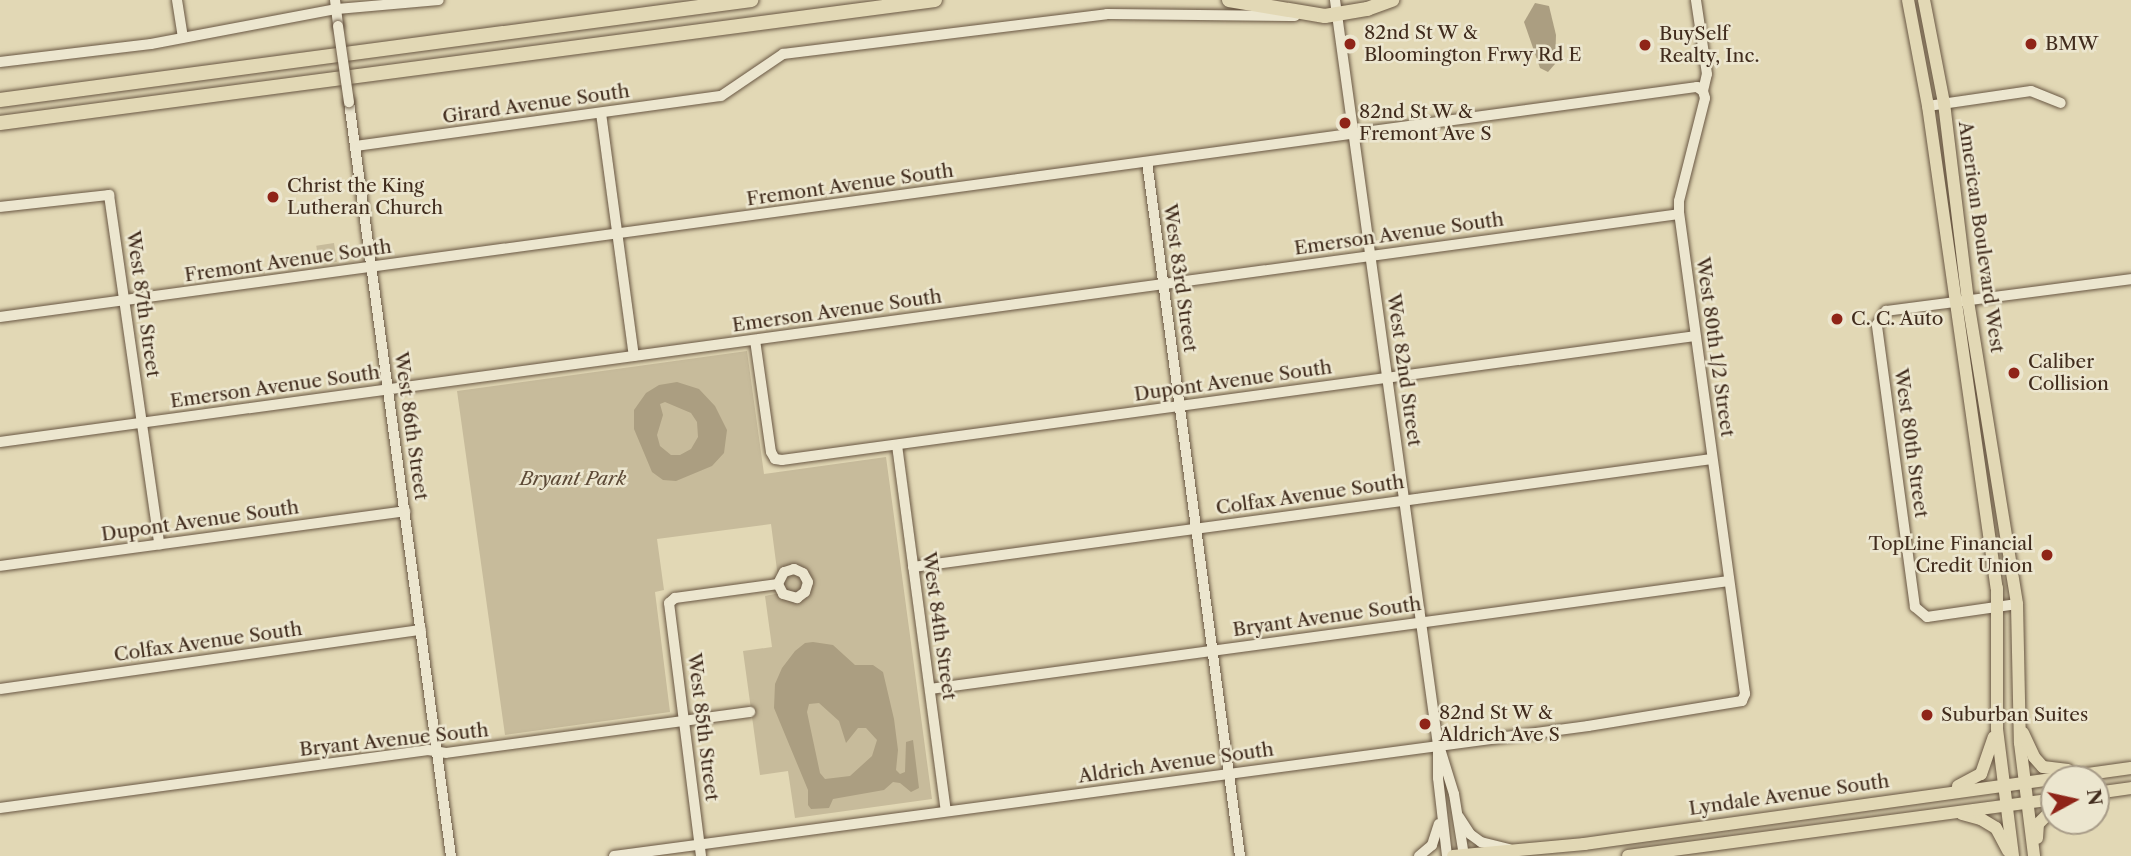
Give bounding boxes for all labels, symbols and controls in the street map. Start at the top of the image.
place label: 82nd St W & Bloomington Frwy Rd E [1364,22,1582,66]
place label: BuySelf Realty, Inc. [1659,23,1759,67]
place label: BMW [2045,33,2098,55]
marker: 82nd St W & Bloomington Frwy Rd E [1342,36,1358,52]
marker: BMW [2023,36,2039,52]
marker: BuySelf Realty, Inc. [1637,37,1653,53]
street label: Girard Avenue South [441,80,631,128]
place label: 82nd St W & Fremont Ave S [1359,101,1492,145]
marker: 82nd St W & Fremont Ave S [1337,115,1353,131]
street label: American Boulevard West [1953,119,2009,355]
street label: Fremont Avenue South [745,159,955,211]
place label: Christ the King Lutheran Church [287,175,443,219]
marker: Christ the King Lutheran Church [265,189,281,205]
street label: West 83rd Street [1158,202,1202,354]
street label: Emerson Avenue South [1292,208,1506,260]
street label: West 87th Street [121,229,165,379]
street label: Fremont Avenue South [183,235,393,287]
street label: West 80th 1/2 Street [1691,256,1739,438]
street label: Emerson Avenue South [730,285,944,337]
street label: West 82nd Street [1382,292,1426,448]
place label: C. C. Auto [1851,308,1944,330]
marker: C. C. Auto [1829,311,1845,327]
street label: West 86th Street [389,350,433,502]
place label: Caliber Collision [2028,351,2109,395]
street label: Dupont Avenue South [1132,356,1334,406]
street label: Emerson Avenue South [168,361,382,413]
marker: Caliber Collision [2006,365,2022,381]
street label: West 80th Street [1889,367,1933,519]
park label: Bryant Park [520,468,626,490]
street label: Colfax Avenue South [1214,470,1406,520]
street label: Dupont Avenue South [99,496,301,546]
place label: TopLine Financial Credit Union [1869,533,2033,577]
marker: TopLine Financial Credit Union [2039,547,2055,563]
street label: West 84th Street [917,550,961,702]
street label: Bryant Avenue South [1231,592,1423,642]
street label: Colfax Avenue South [112,617,304,667]
street label: West 85th Street [683,652,723,802]
place label: 82nd St W & Aldrich Ave S [1439,702,1561,746]
place label: Suburban Suites [1941,704,2088,726]
marker: Suburban Suites [1919,707,1935,723]
marker: 82nd St W & Aldrich Ave S [1417,716,1433,732]
street label: Bryant Avenue South [298,719,490,761]
street label: Aldrich Avenue South [1076,738,1276,788]
north arrow [2040,765,2110,835]
street label: Lyndale Avenue South [1687,770,1891,820]
text: N [2082,788,2107,807]

